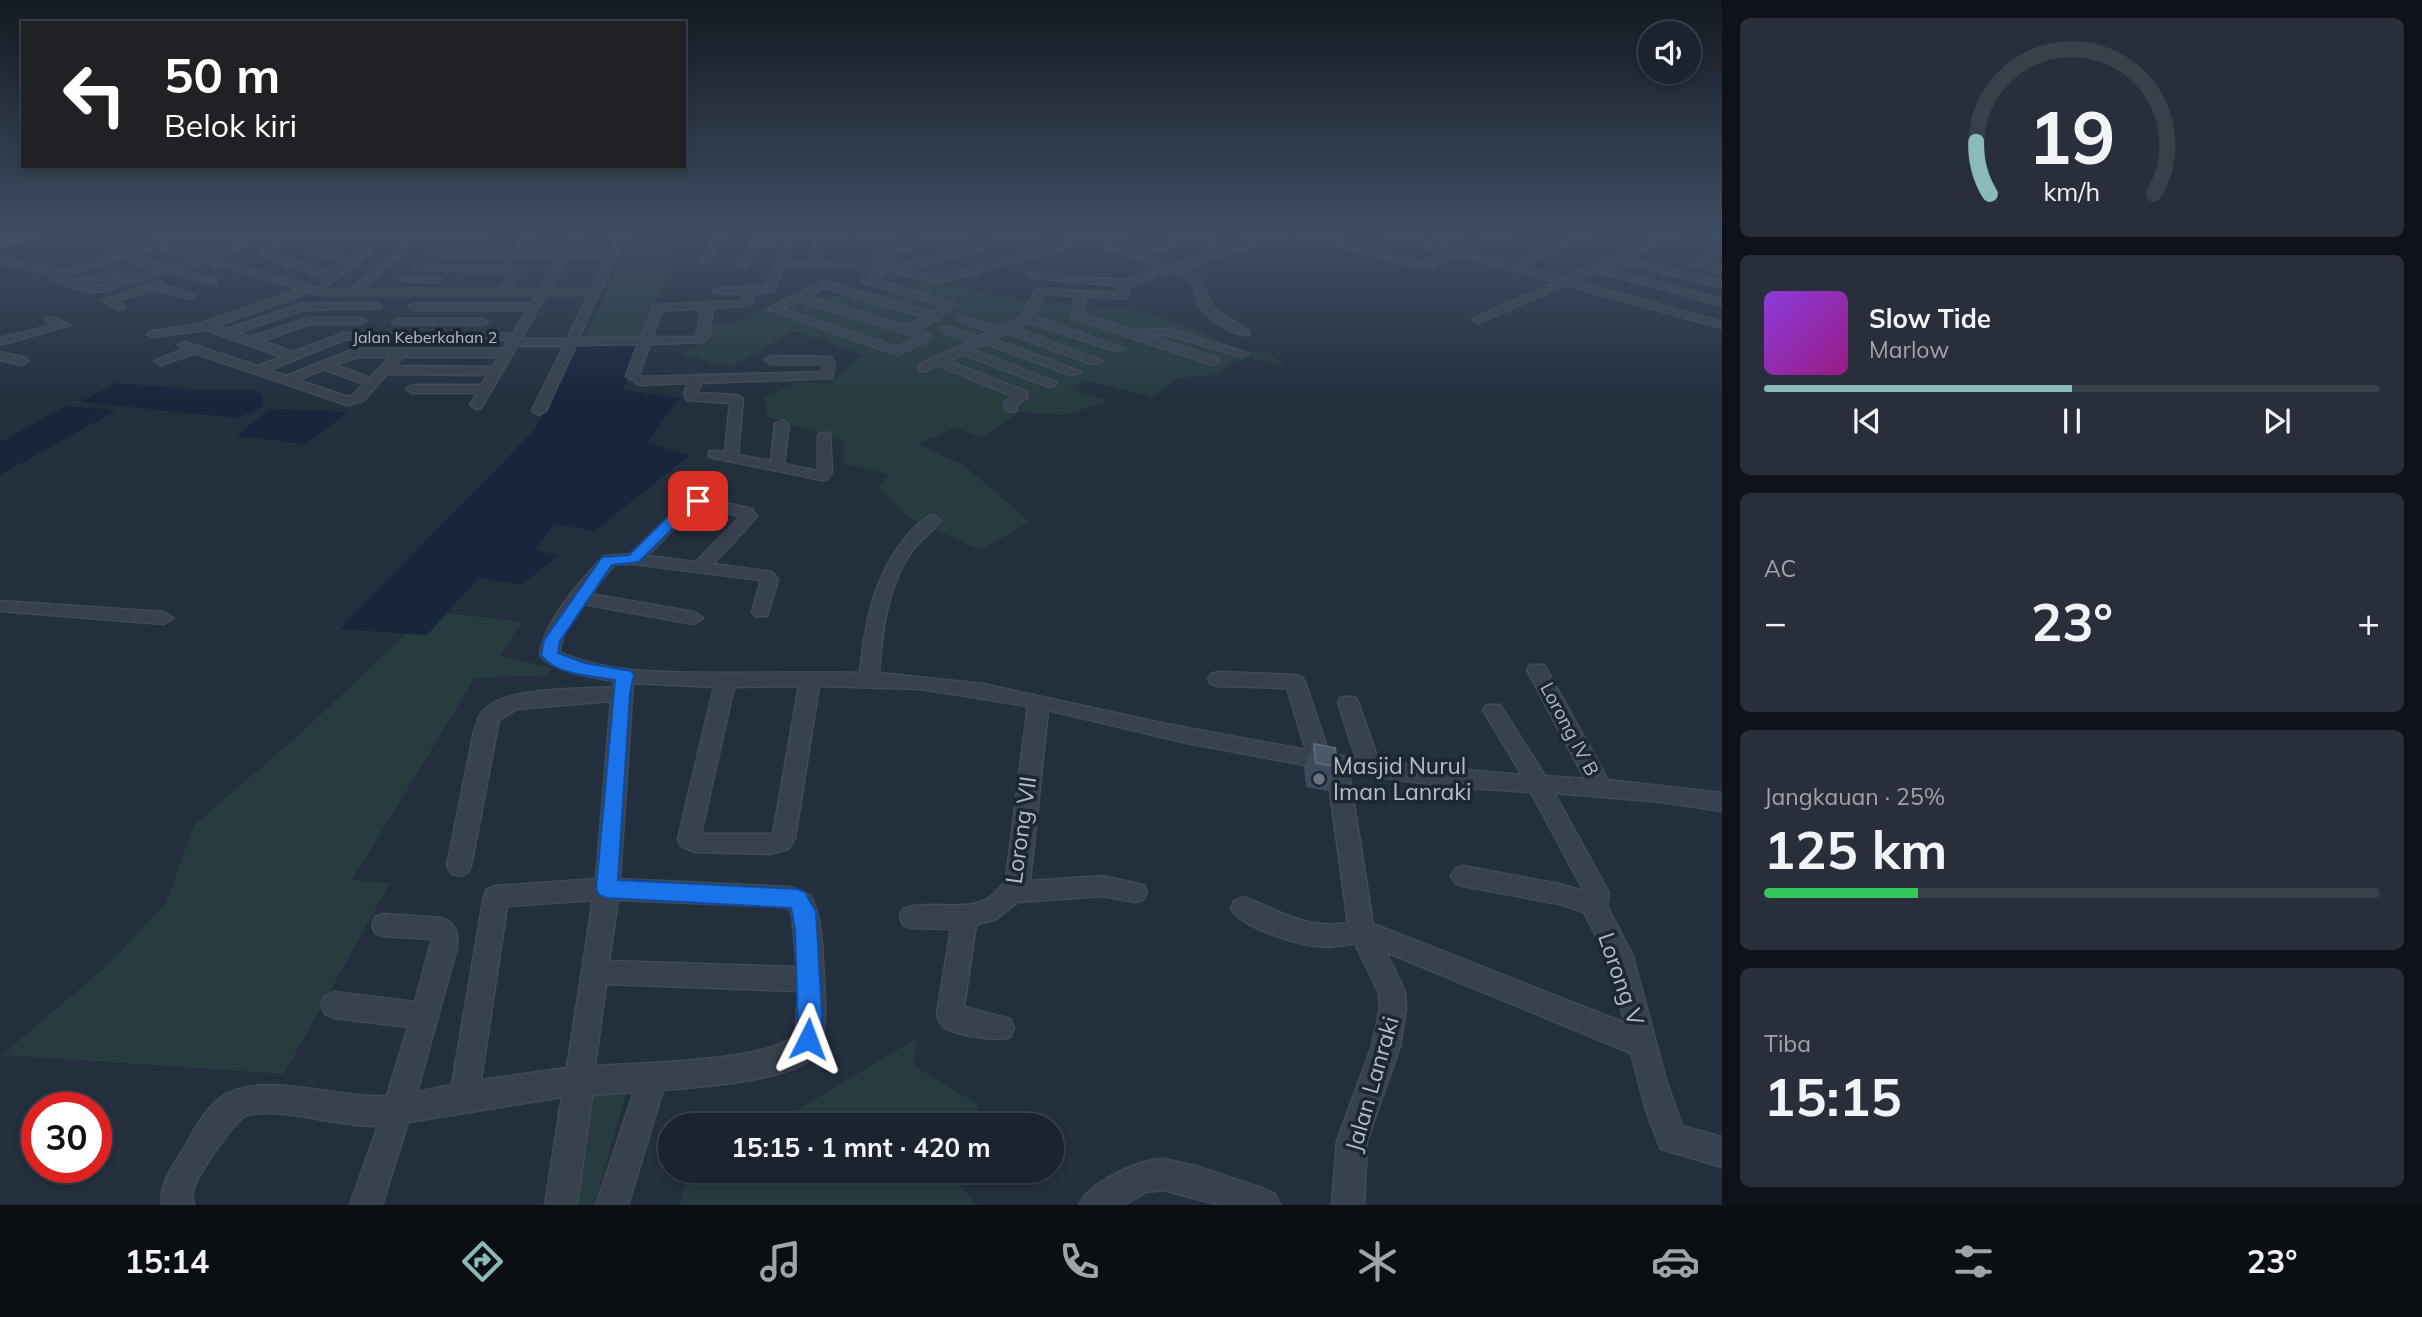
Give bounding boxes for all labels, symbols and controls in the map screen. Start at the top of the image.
map controls [1638,21,1701,84]
button: sound [1638,21,1701,84]
text: 50 m [164,44,280,105]
icon: left [49,49,140,140]
text: 19 [2028,91,2116,182]
text: Belok kiri [164,105,297,145]
text: km/h [2044,176,2100,207]
text: Slow Tide [1869,302,1991,335]
street label: Jalan Keberkahan 2 [353,327,497,347]
text: Marlow [1869,335,1949,364]
icon: previous [1848,402,1886,440]
icon: pause [2053,402,2091,440]
icon: next [2258,402,2296,440]
pin [668,471,728,531]
icon: arrive [679,482,717,520]
text: AC [1764,554,1796,583]
text: 23° [2031,589,2113,654]
text: − [1764,598,1787,646]
text: + [2357,598,2380,646]
street label: Lorong IV B [1535,678,1605,780]
place label: Masjid Nurul Iman Lanraki [1333,751,1472,806]
marker: Masjid Nurul Iman Lanraki [1311,771,1327,787]
street label: Lorong VII [999,774,1042,886]
text: Jangkauan · 25% [1764,782,1945,811]
text: 125 km [1764,817,1947,882]
street label: Lorong V [1592,929,1651,1029]
position arrow [771,1002,845,1076]
street label: Jalan Lanraki [1338,1013,1405,1155]
text: Tiba [1764,1029,1811,1058]
text: 15:15 [1764,1064,1902,1129]
speed limit sign: 30 [21,1092,112,1183]
text: 15:15 · 1 mnt · 420 m [731,1131,991,1164]
icon: directions [458,1237,507,1286]
icon: music [756,1237,805,1286]
icon: phone [1055,1237,1104,1286]
icon: climate [1353,1237,1402,1286]
icon: car [1651,1237,1700,1286]
icon: filters [1949,1237,1998,1286]
text: 15:14 [125,1241,209,1281]
text: 23° [2247,1241,2297,1281]

